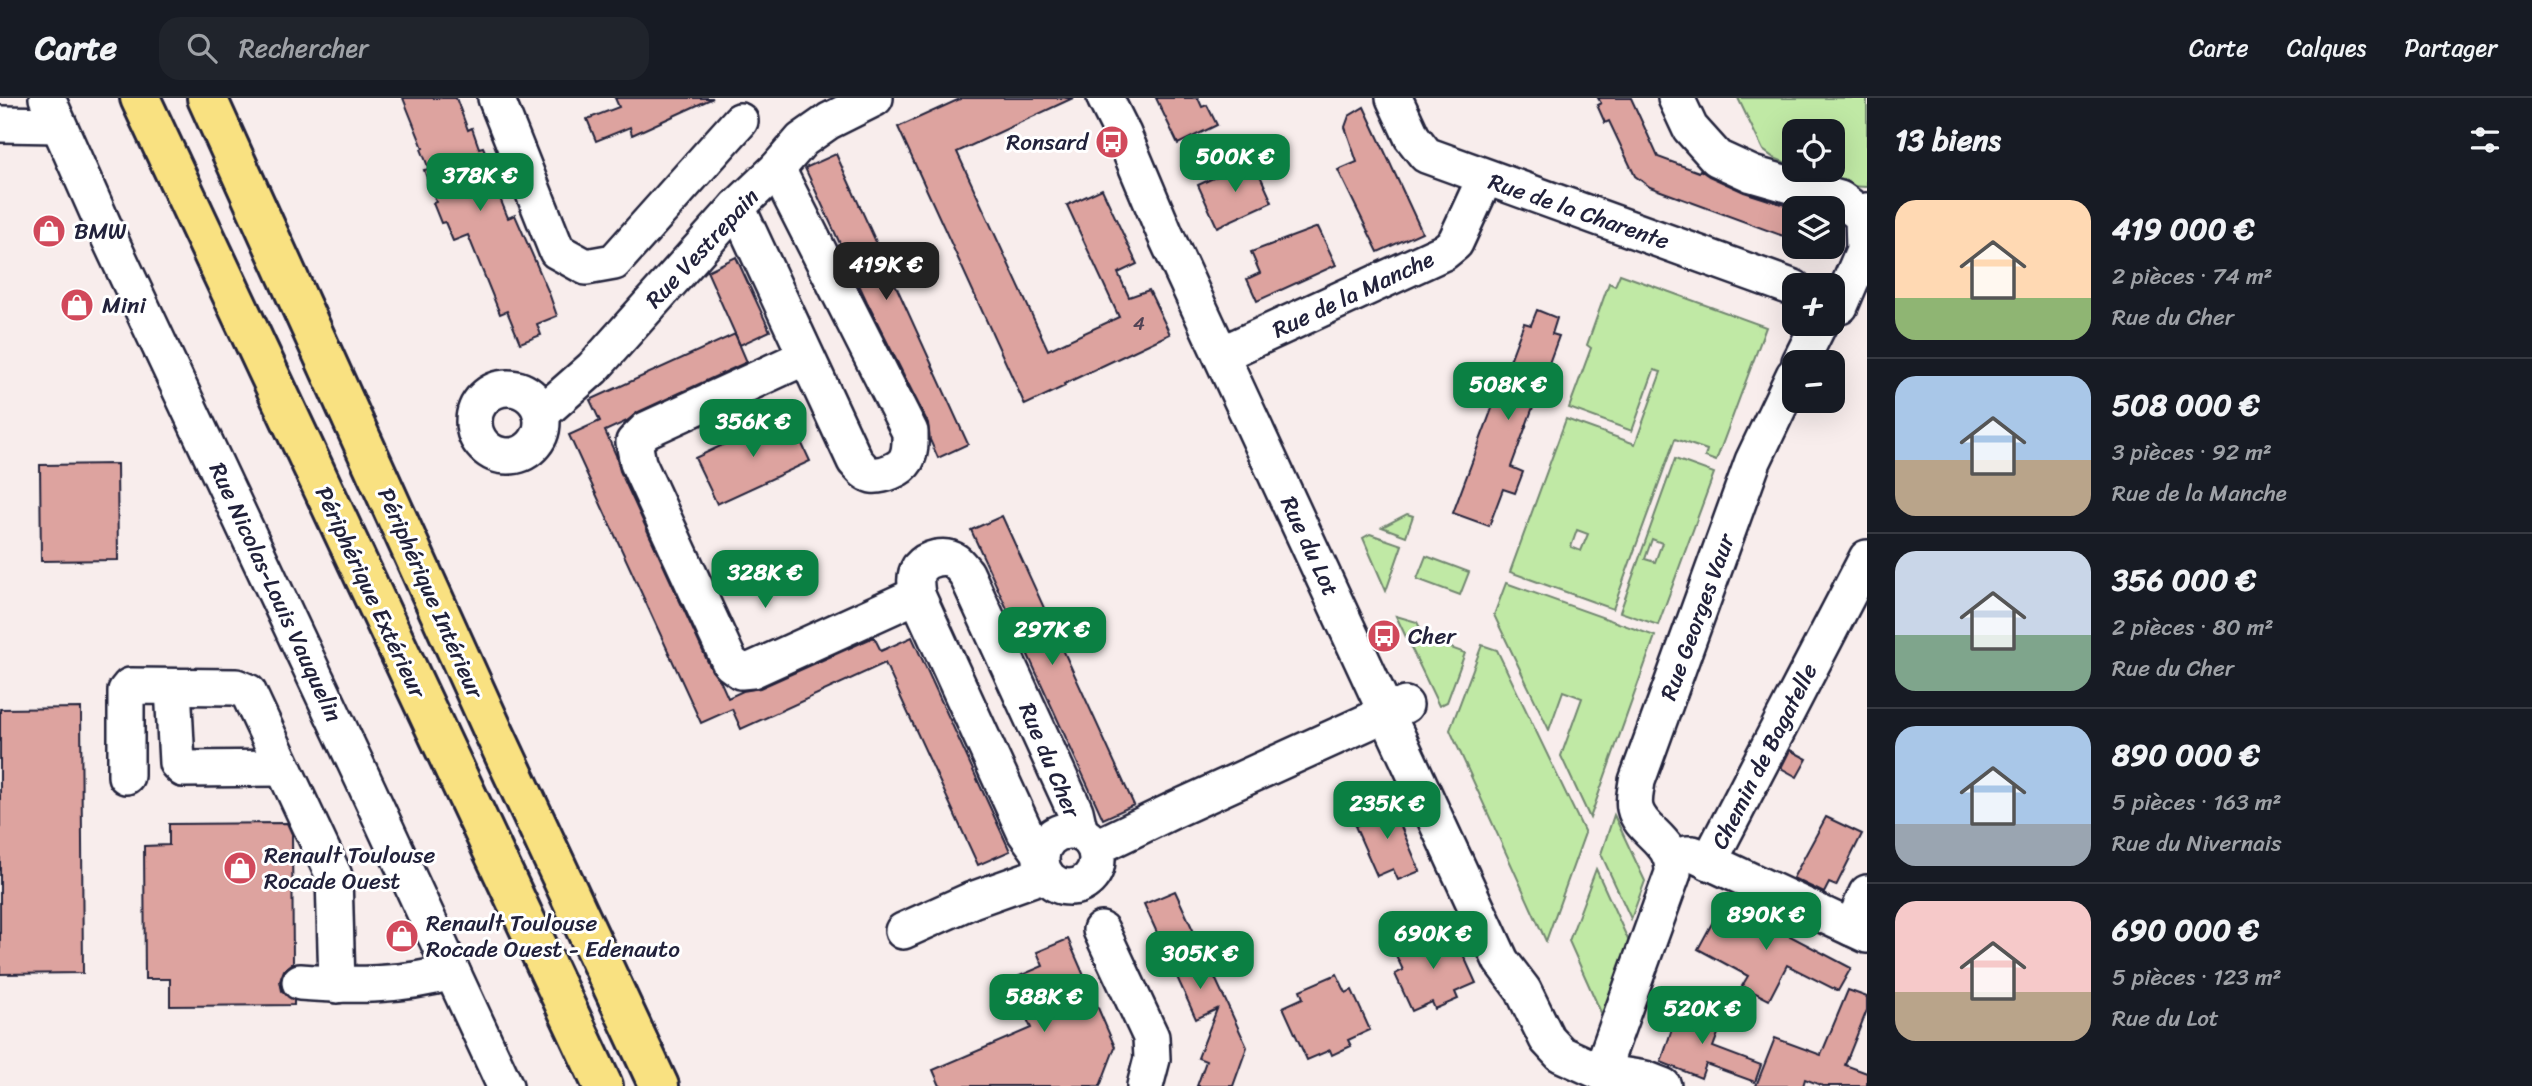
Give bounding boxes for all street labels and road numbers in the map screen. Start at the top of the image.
street label: Rue de la Charente [1483,161,1675,262]
street label: Rue Vestrepain [635,178,770,318]
street label: Rue de la Manche [1265,239,1441,350]
street label: Rue Nicolas-Louis Vauquelin [197,455,354,729]
street label: Périphérique Extérieur [303,479,438,707]
street label: Périphérique Intérieur [366,481,496,707]
street label: Rue du Lot [1268,489,1351,603]
street label: Rue Georges Vaur [1648,527,1747,706]
street label: Chemin de Bagatelle [1700,656,1829,857]
street label: Rue du Cher [1007,696,1093,826]

